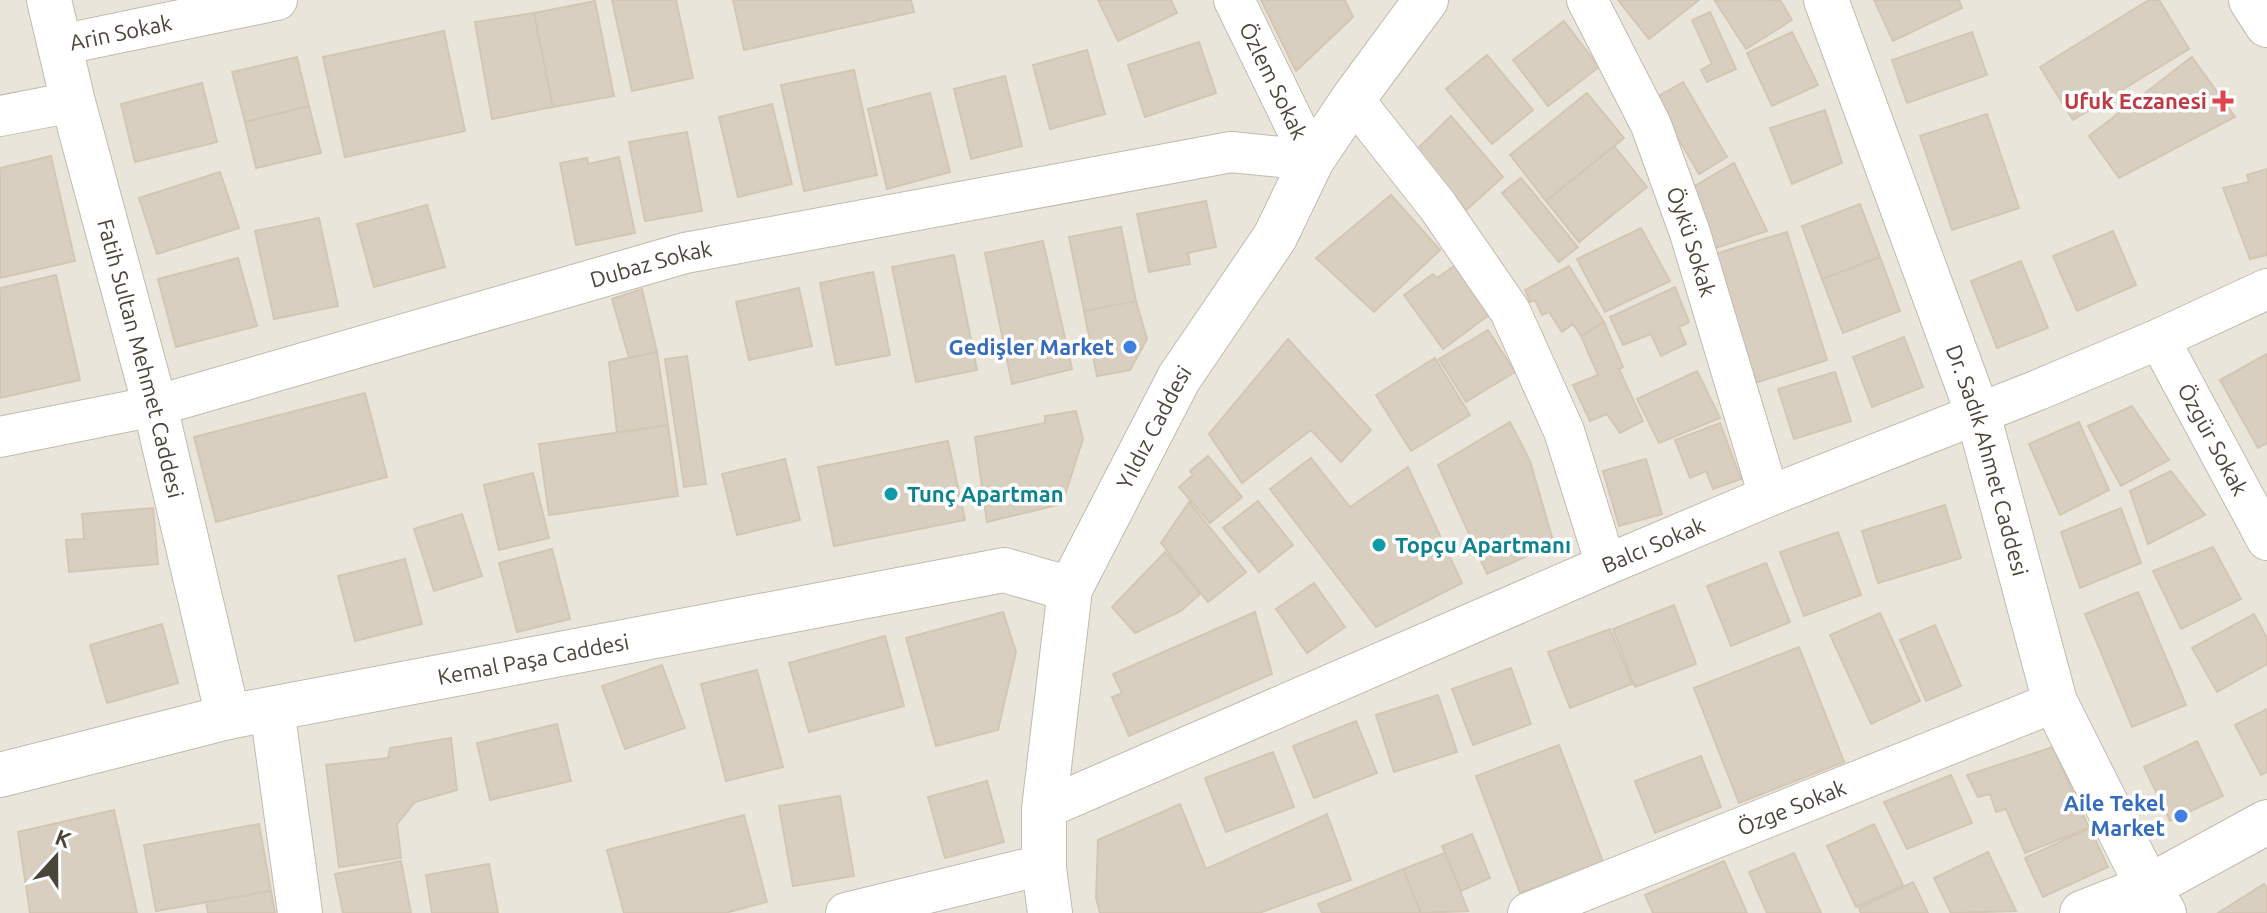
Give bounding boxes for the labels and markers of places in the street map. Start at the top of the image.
place label: Ufuk Eczanesi [2064,88,2207,113]
marker: Ufuk Eczanesi [2214,92,2232,110]
place label: Gedişler Market [948,334,1114,360]
marker: Gedişler Market [1121,338,1139,356]
place label: Tunç Apartman [907,481,1064,507]
marker: Tunç Apartman [882,485,900,503]
place label: Topçu Apartmanı [1395,532,1571,558]
marker: Topçu Apartmanı [1370,536,1388,554]
place label: Aile Tekel Market [2064,790,2165,840]
marker: Aile Tekel Market [2172,807,2190,825]

